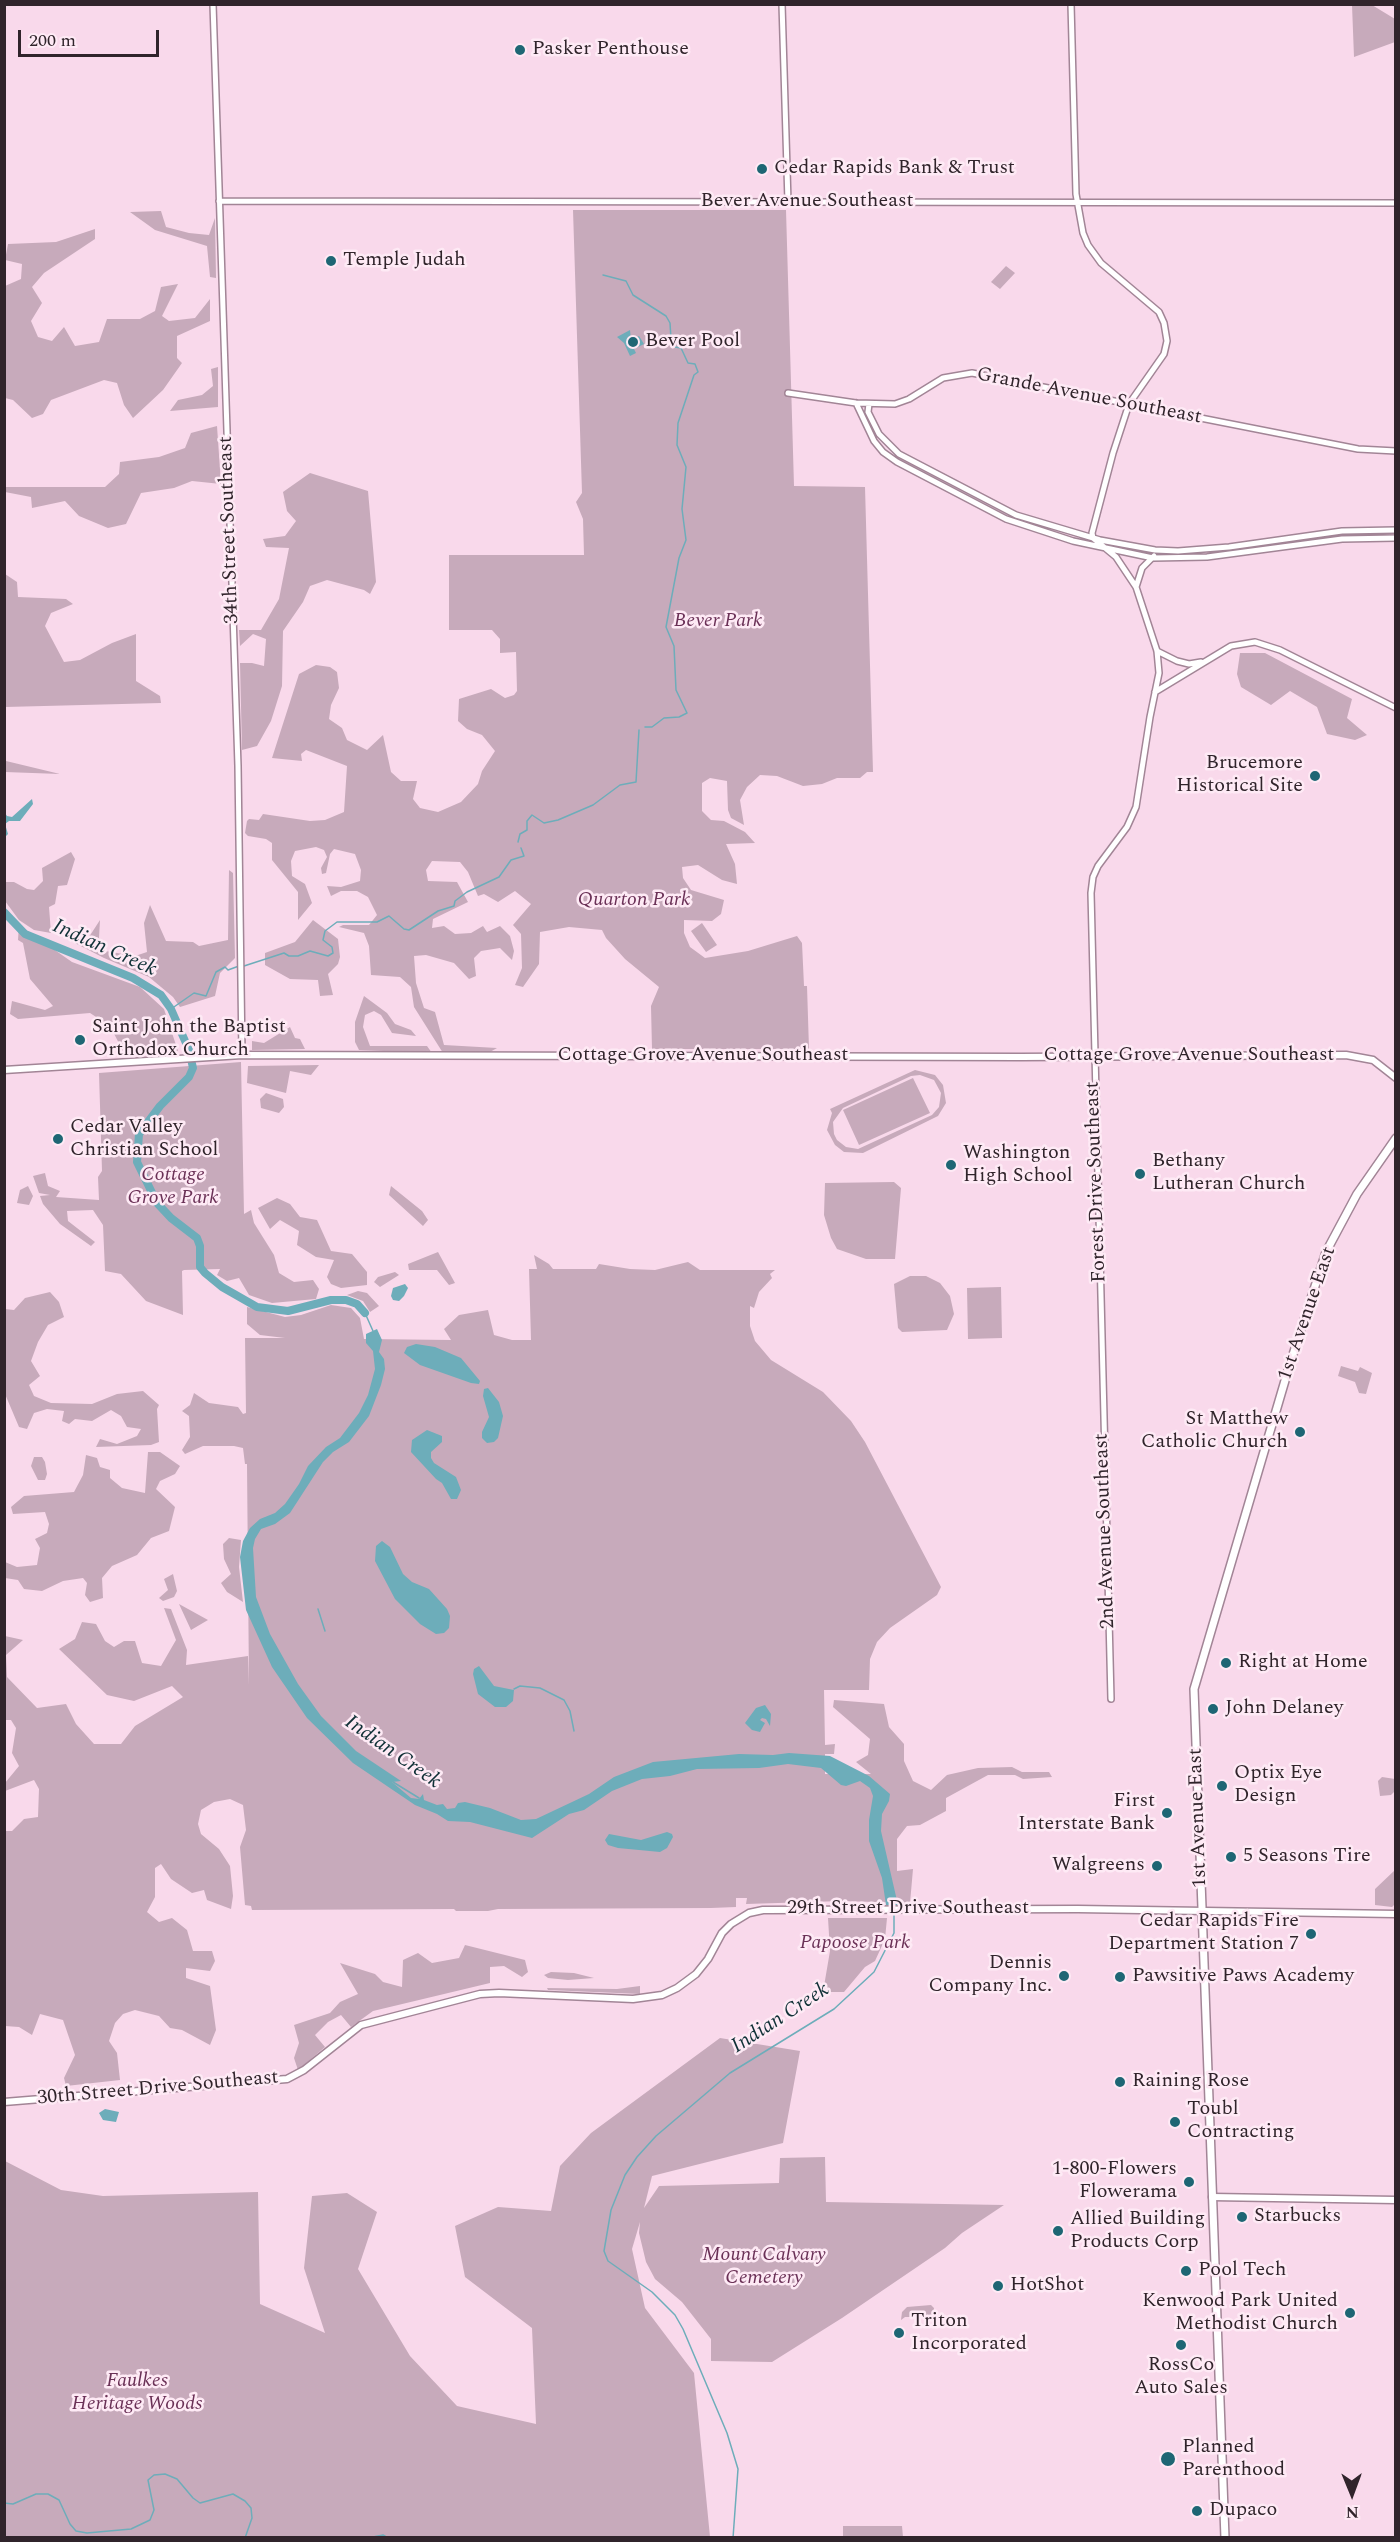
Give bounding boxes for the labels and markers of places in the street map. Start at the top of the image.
place label: Pasker Penthouse [532,38,689,62]
marker: Pasker Penthouse [513,43,527,57]
place label: Cedar Rapids Bank & Trust [774,157,1015,181]
marker: Cedar Rapids Bank & Trust [755,162,769,176]
place label: Temple Judah [343,249,466,273]
marker: Temple Judah [324,254,338,268]
place label: Bever Pool [645,330,740,354]
marker: Bever Pool [626,335,640,349]
place label: Brucemore Historical Site [1176,752,1303,799]
marker: Brucemore Historical Site [1308,769,1322,783]
place label: Saint John the Baptist Orthodox Church [92,1016,286,1063]
marker: Saint John the Baptist Orthodox Church [73,1033,87,1047]
place label: Cedar Valley Christian School [70,1116,218,1163]
marker: Cedar Valley Christian School [51,1132,65,1146]
place label: Washington High School [963,1142,1073,1189]
place label: Bethany Lutheran Church [1152,1150,1305,1197]
marker: Washington High School [944,1158,958,1172]
marker: Bethany Lutheran Church [1133,1167,1147,1181]
place label: St Matthew Catholic Church [1141,1408,1288,1455]
marker: St Matthew Catholic Church [1293,1425,1307,1439]
place label: Right at Home [1238,1651,1368,1675]
marker: Right at Home [1219,1656,1233,1670]
place label: John Delaney [1225,1697,1343,1721]
marker: John Delaney [1206,1702,1220,1716]
place label: Optix Eye Design [1234,1762,1322,1809]
marker: Optix Eye Design [1215,1779,1229,1793]
place label: First Interstate Bank [1018,1790,1155,1837]
marker: First Interstate Bank [1160,1806,1174,1820]
place label: 5 Seasons Tire [1243,1845,1371,1869]
marker: 5 Seasons Tire [1224,1850,1238,1864]
place label: Walgreens [1052,1854,1145,1878]
marker: Walgreens [1150,1859,1164,1873]
place label: Cedar Rapids Fire Department Station 7 [1108,1910,1299,1957]
marker: Cedar Rapids Fire Department Station 7 [1304,1927,1318,1941]
place label: Dennis Company Inc. [928,1952,1052,1999]
place label: Pawsitive Paws Academy [1132,1965,1354,1989]
marker: Dennis Company Inc. [1057,1969,1071,1983]
marker: Pawsitive Paws Academy [1113,1970,1127,1984]
place label: Raining Rose [1132,2070,1249,2094]
marker: Raining Rose [1113,2075,1127,2089]
place label: Toubl Contracting [1187,2098,1295,2145]
marker: Toubl Contracting [1168,2115,1182,2129]
place label: 1-800-Flowers Flowerama [1052,2158,1177,2205]
marker: 1-800-Flowers Flowerama [1182,2175,1196,2189]
place label: Starbucks [1254,2205,1341,2229]
place label: Allied Building Products Corp [1070,2208,1205,2255]
marker: Starbucks [1235,2210,1249,2224]
marker: Allied Building Products Corp [1051,2224,1065,2238]
place label: Pool Tech [1198,2259,1286,2283]
marker: Pool Tech [1179,2264,1193,2278]
place label: HotShot [1010,2274,1084,2298]
marker: HotShot [991,2279,1005,2293]
place label: Kenwood Park United Methodist Church [1142,2290,1338,2337]
marker: Kenwood Park United Methodist Church [1343,2306,1357,2320]
place label: Triton Incorporated [911,2310,1027,2357]
marker: Triton Incorporated [892,2326,906,2340]
marker: RossCo Auto Sales [1174,2338,1188,2352]
place label: RossCo Auto Sales [1134,2354,1228,2401]
place label: Planned Parenthood [1182,2436,1285,2483]
marker: Planned Parenthood [1159,2450,1177,2468]
place label: Dupaco [1209,2499,1277,2523]
marker: Dupaco [1190,2504,1204,2518]

